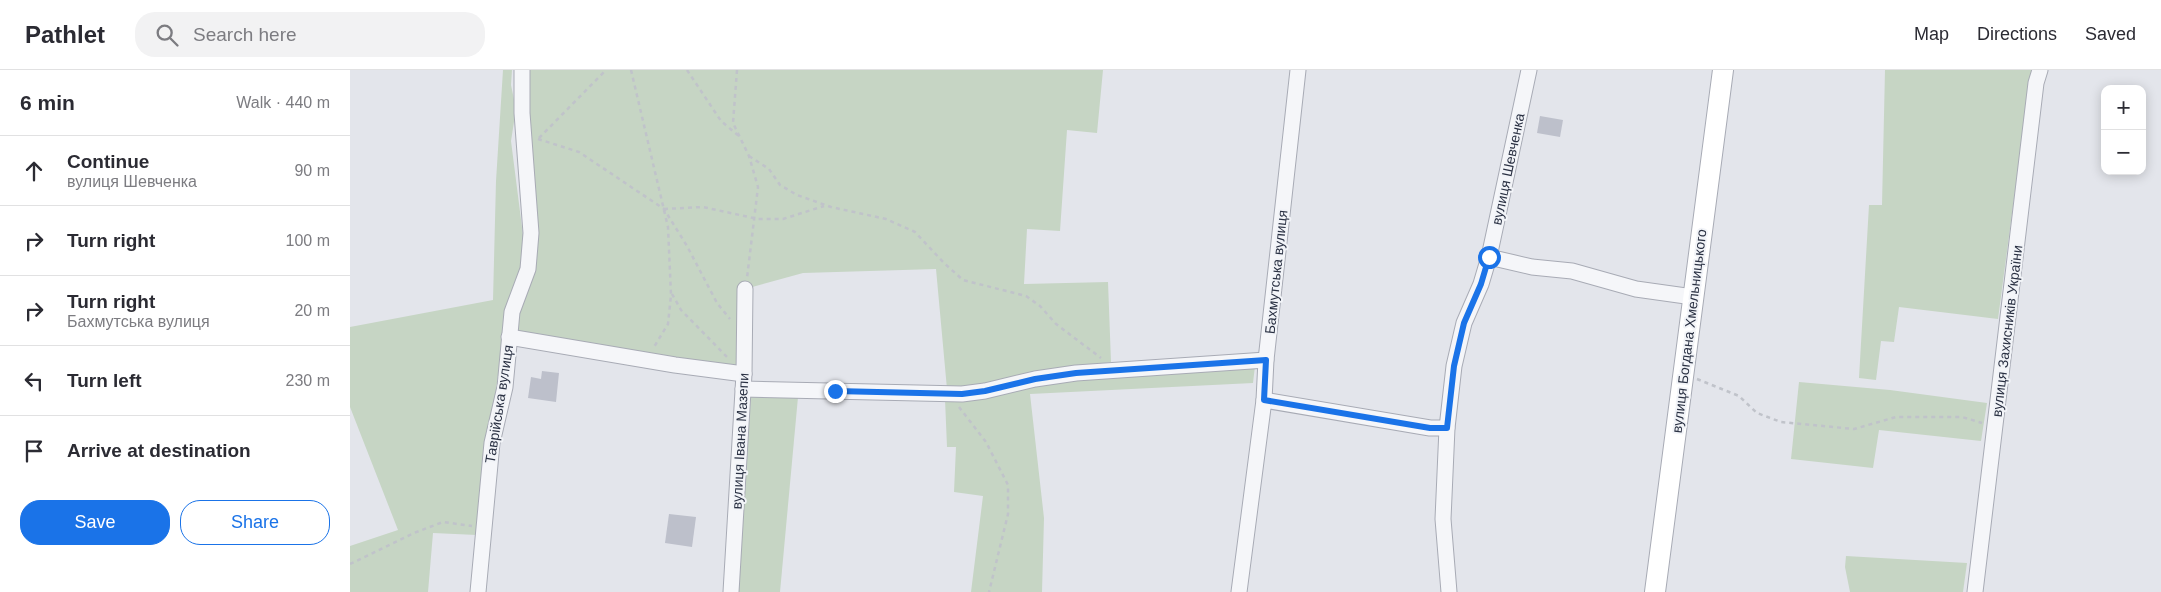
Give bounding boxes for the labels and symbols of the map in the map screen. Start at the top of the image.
street label: вулиця Шевченка [1488,111,1528,226]
street label: Бахмутська вулиця [1262,209,1290,335]
street label: вулиця Богдана Хмельницького [1669,228,1709,434]
street label: вулиця Захисників України [1989,244,2025,418]
route start [1478,246,1501,269]
street label: Таврійська вулиця [482,344,516,464]
street label: вулиця Івана Мазепи [728,372,752,510]
route end [824,380,847,403]

